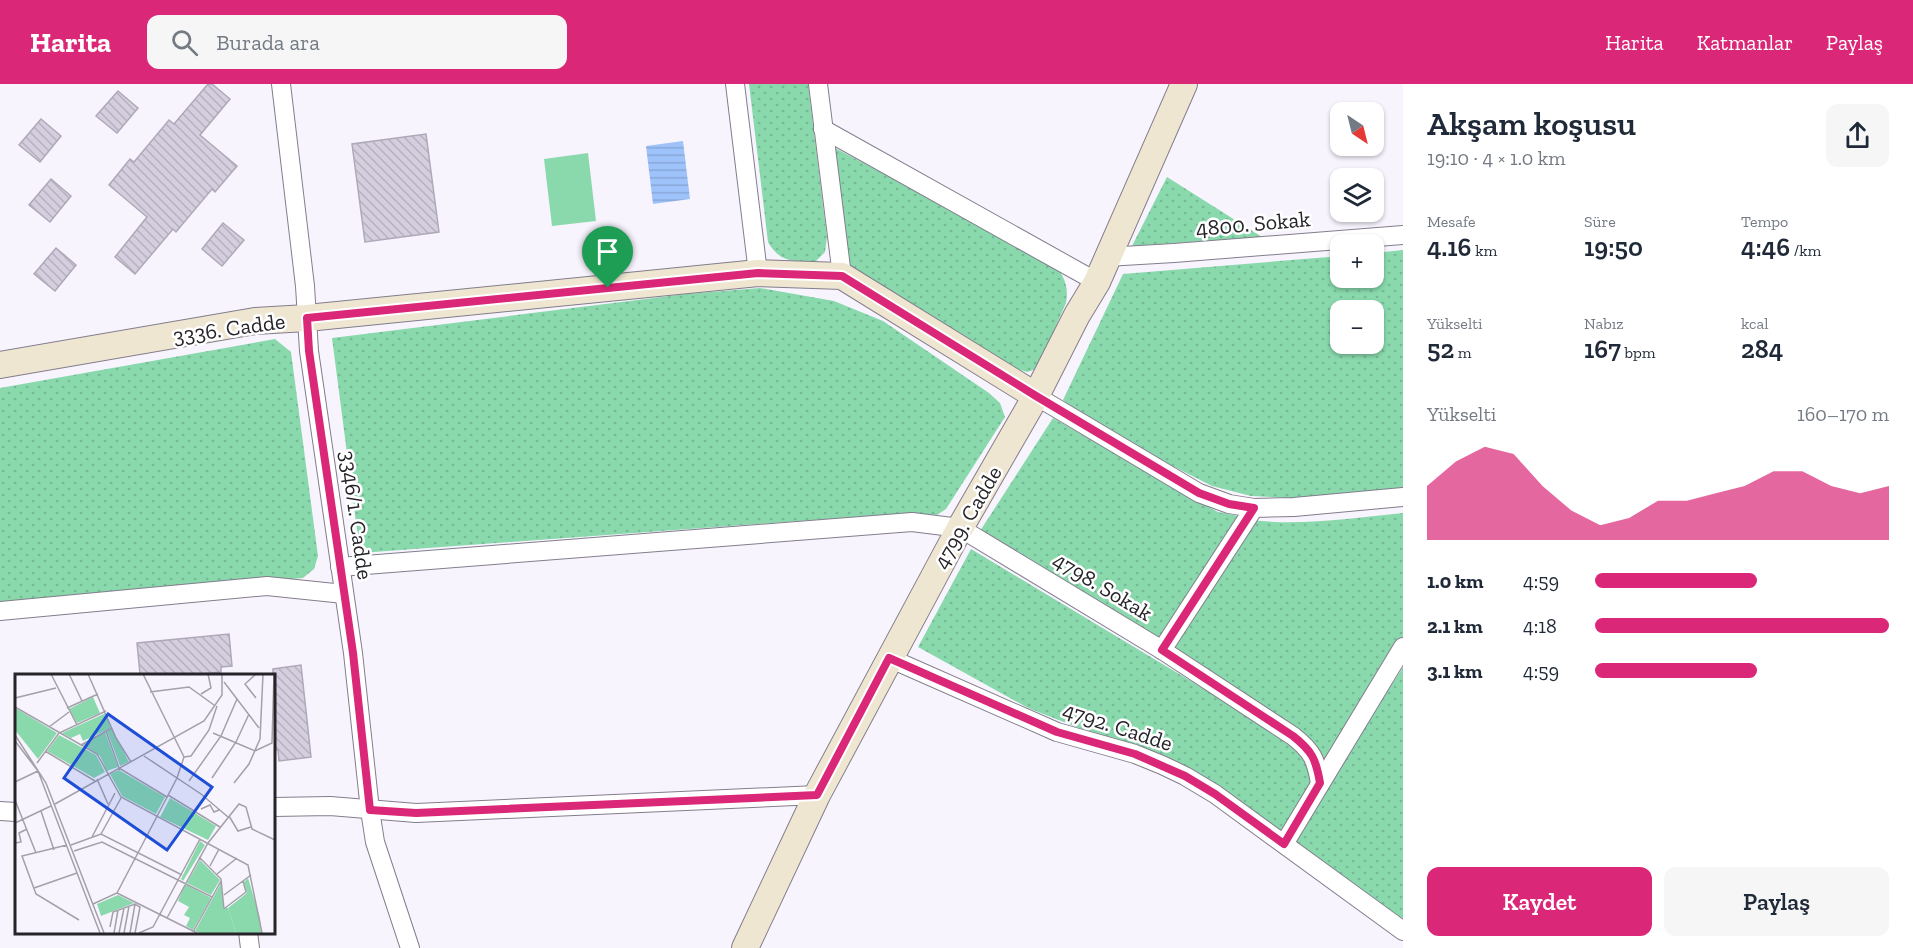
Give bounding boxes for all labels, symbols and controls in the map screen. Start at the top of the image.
search box [147,15,567,69]
text: Harita [30,26,111,59]
icon: search [168,26,201,59]
text: Burada ara [216,29,320,56]
text: Harita [1605,30,1664,55]
text: Katmanlar [1697,30,1793,55]
text: Paylaş [1826,30,1883,55]
north arrow [1330,102,1384,156]
map controls [1330,102,1384,354]
text: Akşam koşusu [1427,104,1636,143]
button: share [1826,104,1889,167]
text: 19:10 · 4 × 1.0 km [1427,146,1565,170]
button: layers [1330,168,1384,222]
street label: 4800. Sokak [1195,205,1312,242]
text: Mesafe [1427,212,1476,231]
text: Süre [1584,212,1616,231]
text: Tempo [1741,212,1788,231]
pin [582,226,633,288]
text: 4.16 [1427,231,1472,263]
text: 19:50 [1584,231,1643,263]
text: 4:46 [1741,231,1790,263]
button: + [1330,234,1384,288]
icon: arrive [591,235,624,268]
text: km [1472,241,1497,260]
text: /km [1790,241,1821,260]
button: − [1330,300,1384,354]
street label: 3336. Cadde [171,307,287,350]
text: Yükselti [1427,314,1483,333]
text: Nabız [1584,314,1624,333]
text: kcal [1741,314,1768,333]
text: 52 [1427,333,1454,365]
text: 167 [1584,333,1621,365]
text: 284 [1741,333,1783,365]
text: m [1454,343,1472,362]
text: bpm [1621,343,1656,362]
text: Yükselti [1427,402,1496,426]
text: 160–170 m [1797,402,1889,426]
street label: 3346/1. Cadde [334,449,379,581]
street label: 4799. Cadde [927,461,1008,573]
street label: 4798. Sokak [1048,546,1158,627]
text: 1.0 km [1427,569,1483,593]
text: 4:59 [1523,569,1559,593]
text: 2.1 km [1427,614,1483,638]
text: 4:18 [1523,614,1557,638]
text: 3.1 km [1427,659,1483,683]
text: 4:59 [1523,659,1559,683]
inset map [15,674,274,933]
street label: 4792. Cadde [1060,696,1176,757]
button: Kaydet [1427,867,1652,936]
button: Paylaş [1664,867,1889,936]

